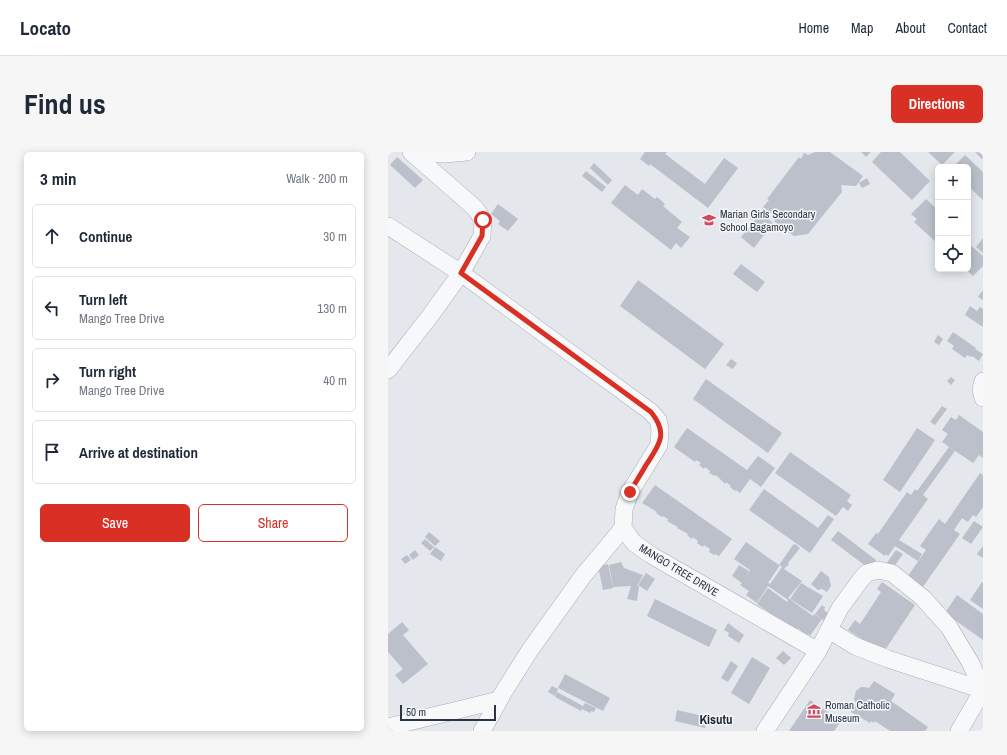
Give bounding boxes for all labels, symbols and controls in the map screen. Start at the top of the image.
text: Locato [20,15,71,41]
text: Home [798,19,829,37]
text: Map [851,19,873,37]
text: About [895,19,925,37]
text: Contact [947,19,987,37]
text: Find us [24,85,106,123]
button: Directions [891,85,983,123]
map controls [935,164,971,272]
button: + [935,164,971,200]
text: 3 min [40,167,76,190]
text: Walk · 200 m [286,170,348,187]
button: − [935,200,971,236]
place label: Marian Girls Secondary School Bagamoyo [720,207,816,234]
route start [474,211,492,229]
school or university icon: Marian Girls Secondary School Bagamoyo [701,212,717,228]
icon: ahead [41,225,63,247]
text: Continue [79,226,132,247]
text: 30 m [323,228,347,245]
button: locate [935,236,971,272]
text: Turn left [79,289,127,310]
icon: left [41,297,63,319]
text: 130 m [317,300,347,317]
text: Mango Tree Drive [79,310,164,327]
text: Turn right [79,361,136,382]
icon: right [41,369,63,391]
text: 40 m [323,372,347,389]
text: Mango Tree Drive [79,382,164,399]
icon: arrive [41,441,63,463]
text: Arrive at destination [79,442,198,463]
route end [621,483,639,501]
button: Save [40,504,190,542]
button: Share [198,504,348,542]
street label: MANGO TREE DRIVE [637,541,721,599]
place label: Roman Catholic Museum [825,698,890,725]
scale bar [400,703,496,722]
museum icon: Roman Catholic Museum [806,703,822,719]
text: 50 m [406,705,426,719]
district label: Kisutu [699,711,733,728]

